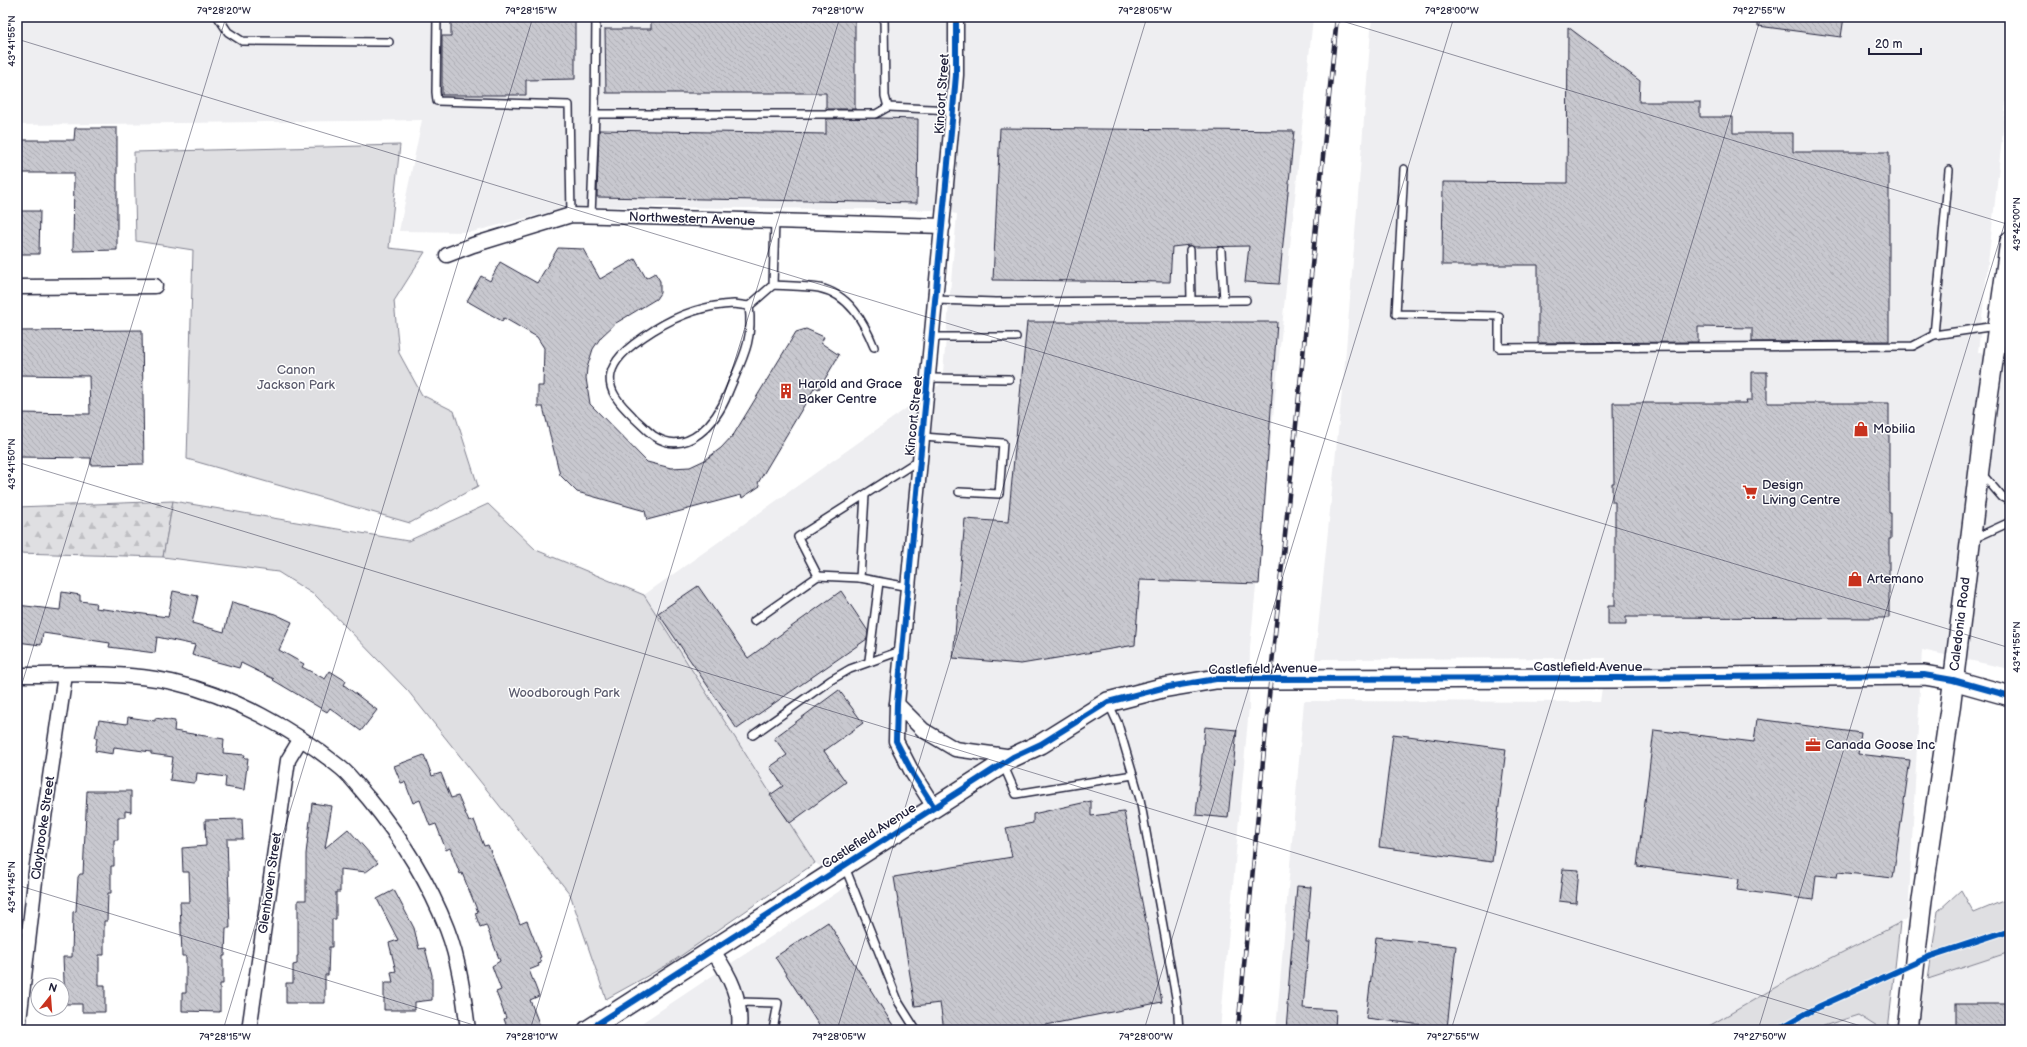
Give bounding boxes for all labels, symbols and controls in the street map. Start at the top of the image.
text: 79°28'20"W [197,5,251,17]
text: 79°28'15"W [505,5,557,17]
text: 79°28'10"W [812,5,864,17]
text: 79°28'05"W [1118,5,1172,17]
text: 79°28'00"W [1425,5,1479,17]
text: 79°27'55"W [1733,5,1785,17]
text: 43°41'55"N [6,15,18,67]
scale bar [1869,30,1921,56]
text: 20 m [1875,37,1902,52]
street label: Kincort Street [931,53,953,135]
text: 43°42'00"N [2011,197,2023,251]
street label: Northwestern Avenue [629,209,756,229]
park label: Canon Jackson Park [257,362,336,393]
street label: Kincort Street [902,375,926,457]
place label: Harold and Grace Baker Centre [798,376,903,407]
building icon: Harold and Grace Baker Centre [777,382,795,400]
shop icon: Mobilia [1852,420,1870,438]
place label: Mobilia [1873,421,1915,437]
text: 43°41'50"N [6,438,18,490]
place label: Design Living Centre [1762,477,1840,508]
supermarket icon: Design Living Centre [1741,483,1759,501]
shop icon: Artemano [1846,570,1864,588]
place label: Artemano [1867,571,1924,587]
street label: Caledonia Road [1946,576,1974,672]
text: 43°41'55"N [2011,621,2023,673]
street label: Castlefield Avenue [1534,659,1643,675]
street label: Castlefield Avenue [1208,660,1318,678]
park label: Woodborough Park [508,685,620,701]
office icon: Canada Goose Inc [1804,736,1822,754]
place label: Canada Goose Inc [1825,737,1935,753]
street label: Claybrooke Street [28,775,58,881]
street label: Castlefield Avenue [819,799,919,872]
street label: Glenhaven Street [255,831,285,935]
text: 43°41'45"N [6,861,18,913]
north arrow [30,977,70,1017]
text: N [47,980,59,995]
text: 79°28'15"W [199,1031,251,1043]
text: 79°28'10"W [506,1031,558,1043]
text: 79°28'05"W [812,1031,866,1043]
text: 79°28'00"W [1119,1031,1173,1043]
text: 79°27'55"W [1427,1031,1479,1043]
text: 79°27'50"W [1734,1031,1786,1043]

